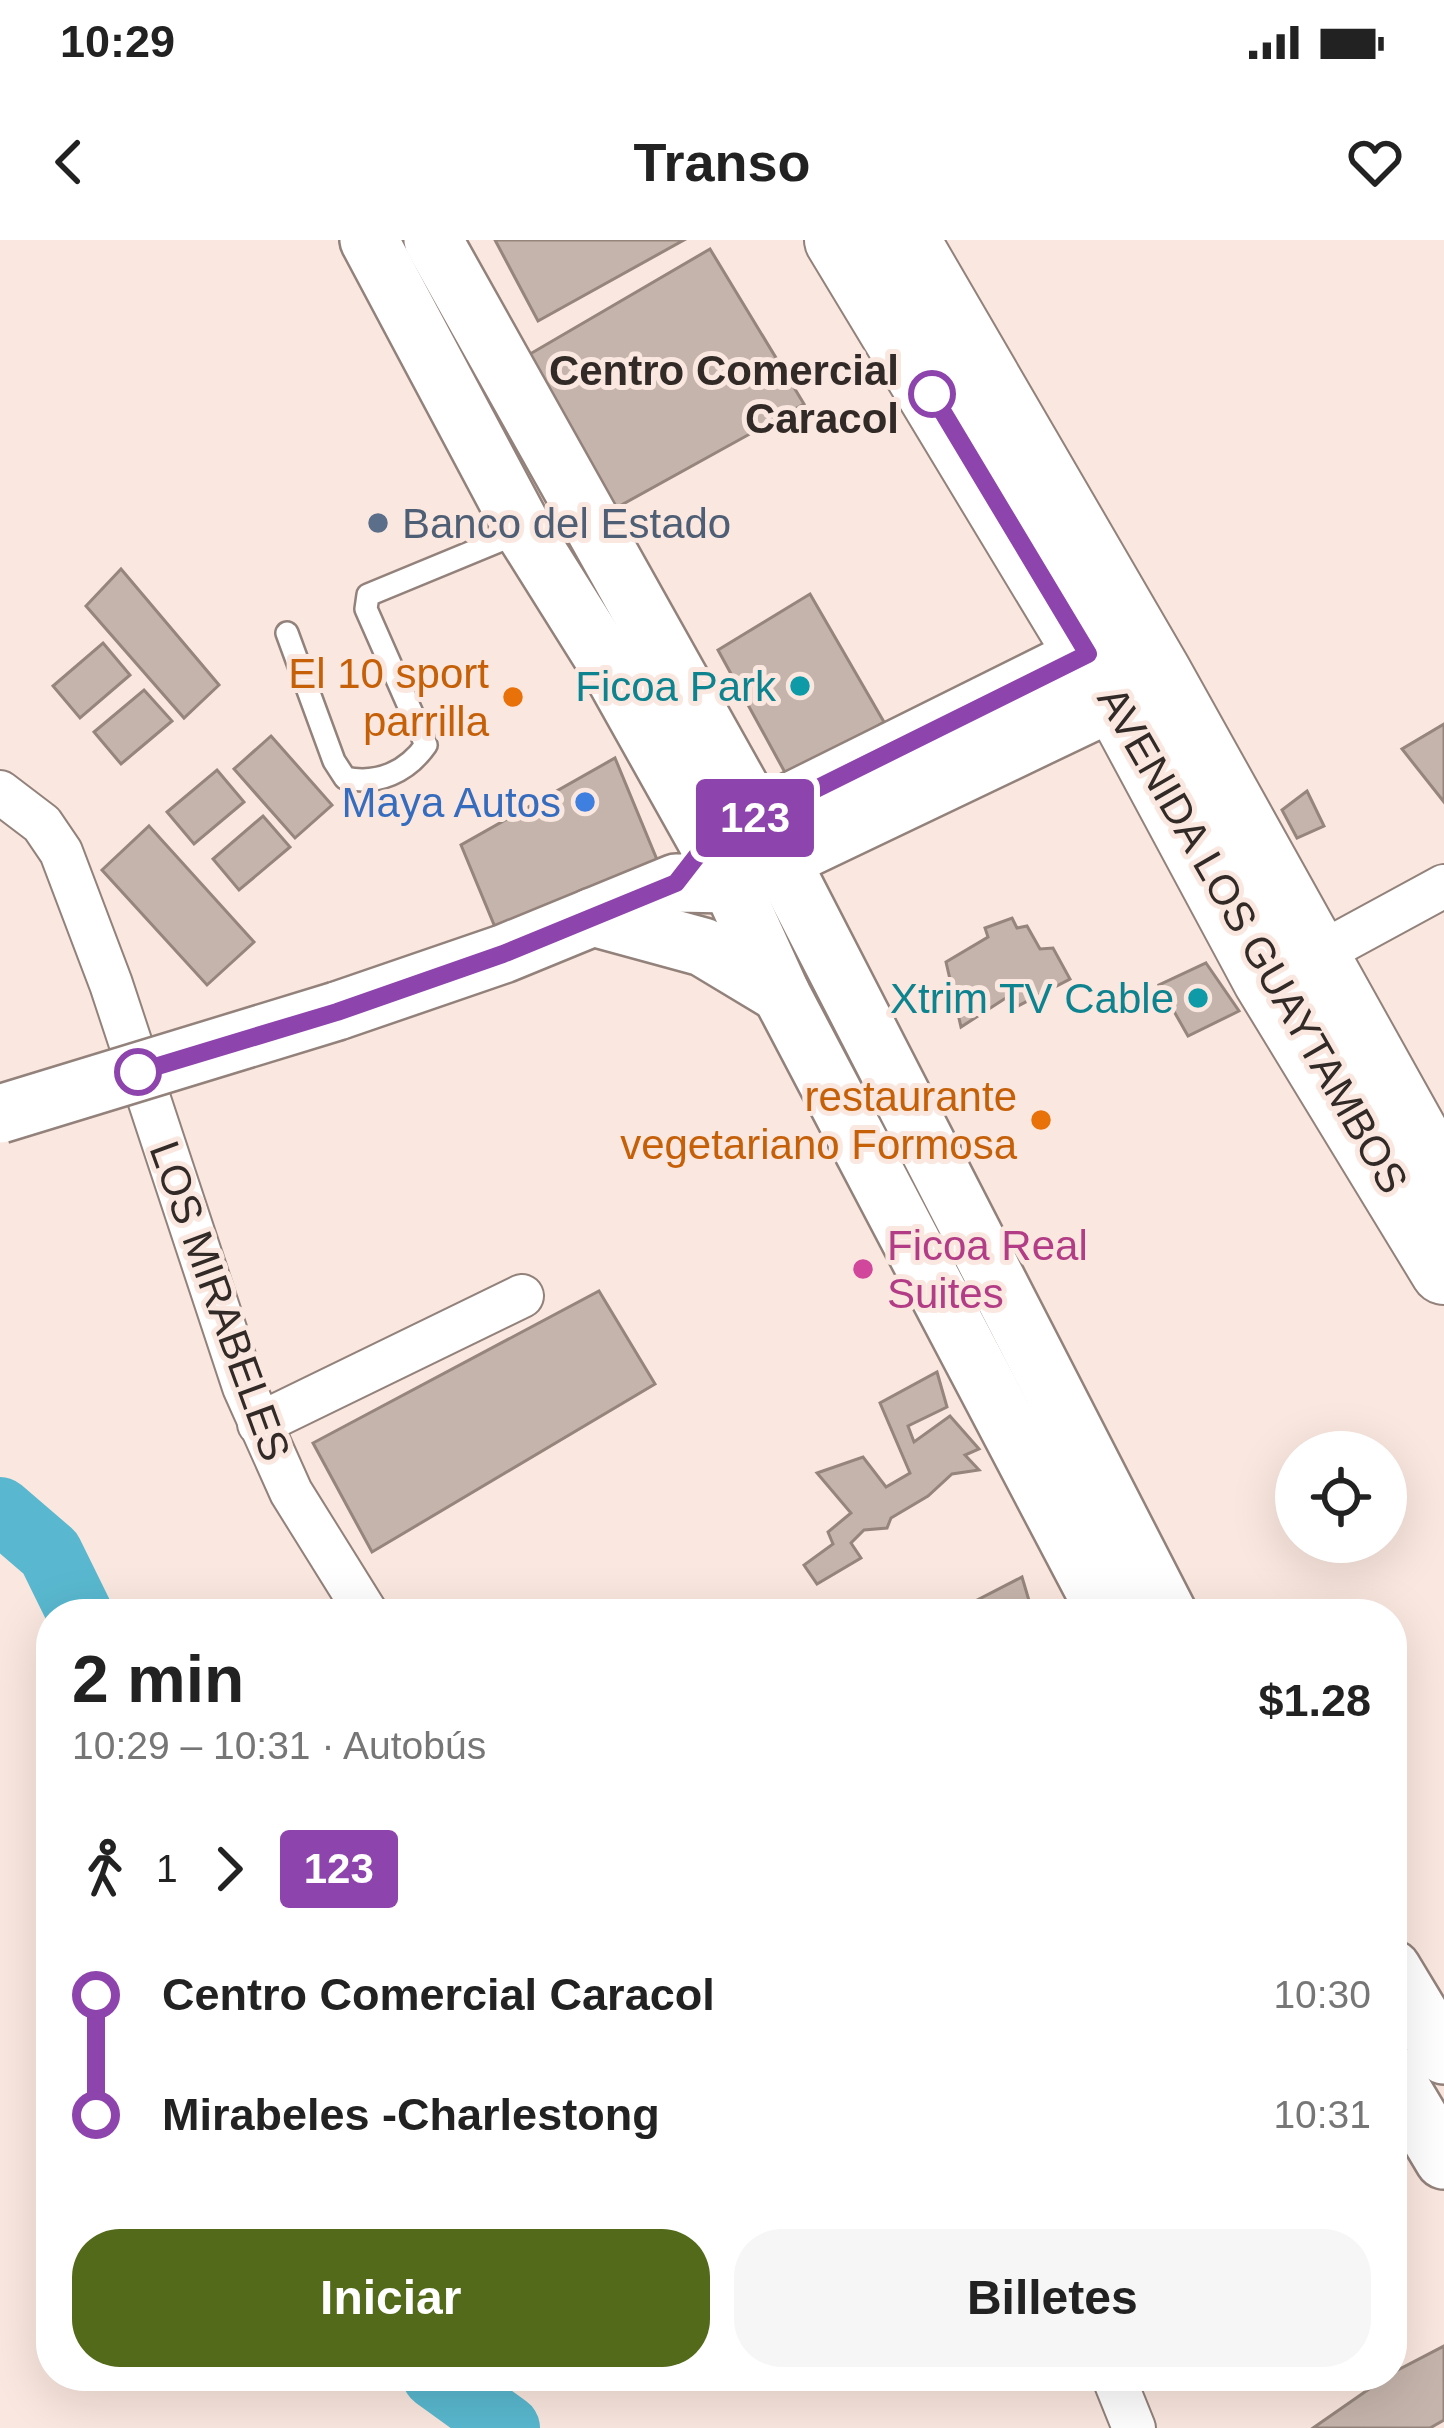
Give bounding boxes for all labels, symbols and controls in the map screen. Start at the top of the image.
text: 10:29 [60,16,175,67]
icon: back [36,129,102,195]
icon: heart [1342,129,1408,195]
text: Transo [633,132,811,192]
place label: Centro Comercial Caracol [549,347,899,442]
marker: Centro Comercial Caracol [910,372,954,416]
place label: Banco del Estado [402,500,731,547]
marker: Banco del Estado [365,510,391,536]
place label: El 10 sport parrilla [288,650,490,745]
place label: Ficoa Park [575,663,777,710]
marker: Ficoa Park [787,673,813,699]
street label: AVENIDA LOS GUAYTAMBOS [1089,679,1417,1201]
marker: El 10 sport parrilla [500,684,526,710]
place label: Maya Autos [342,779,561,826]
line badge: 123 [686,779,824,857]
marker: Maya Autos [572,789,598,815]
text: 123 [720,794,790,841]
place label: Xtrim TV Cable [890,975,1174,1022]
marker: Xtrim TV Cable [1185,985,1211,1011]
unlabelled marker [116,1050,160,1094]
place label: restaurante vegetariano Formosa [620,1073,1018,1168]
marker: restaurante vegetariano Formosa [1028,1107,1054,1133]
street label: LOS MIRABELES [140,1135,300,1467]
place label: Ficoa Real Suites [887,1222,1088,1317]
marker: Ficoa Real Suites [850,1256,876,1282]
map controls [1275,1431,1407,1563]
button: locate [1275,1431,1407,1563]
text: 2 min [72,1642,244,1716]
text: $1.28 [1258,1675,1371,1726]
text: 10:29 – 10:31 · Autobús [72,1724,486,1767]
icon: walk [72,1836,138,1902]
icon: forward [196,1836,262,1902]
text: 123 [304,1845,374,1892]
text: 1 [156,1847,178,1890]
text: Centro Comercial Caracol [162,1969,715,2020]
text: 10:30 [1273,1973,1371,2016]
text: Mirabeles -Charlestong [162,2089,660,2140]
text: 10:31 [1273,2093,1371,2136]
button: Iniciar [72,2229,710,2367]
button: Billetes [734,2229,1371,2367]

